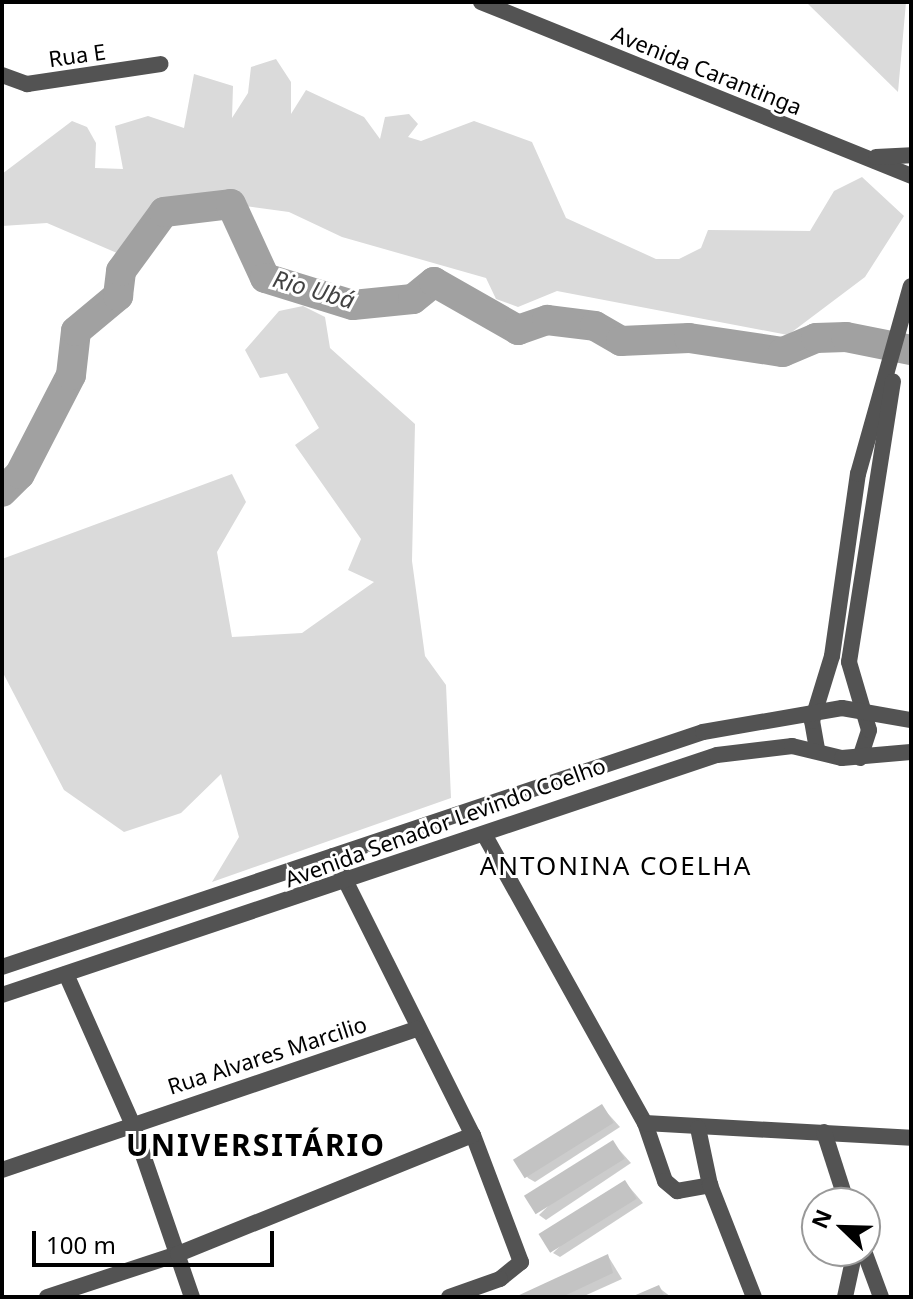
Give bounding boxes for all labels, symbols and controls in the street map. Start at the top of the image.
street label: Avenida Carantinga [608,20,806,120]
street label: Rua E [47,38,107,72]
water label: Rio Ubá [270,264,358,314]
street label: Avenida Senador Levindo Coelho [281,752,609,892]
district label: ANTONINA COELHA [480,850,752,882]
street label: Rua Alvares Marcilio [164,1010,370,1100]
district label: UNIVERSITÁRIO [126,1127,386,1163]
north arrow [801,1187,881,1267]
text: N [803,1204,838,1233]
scale bar [36,1215,278,1265]
text: 100 m [46,1228,116,1261]

